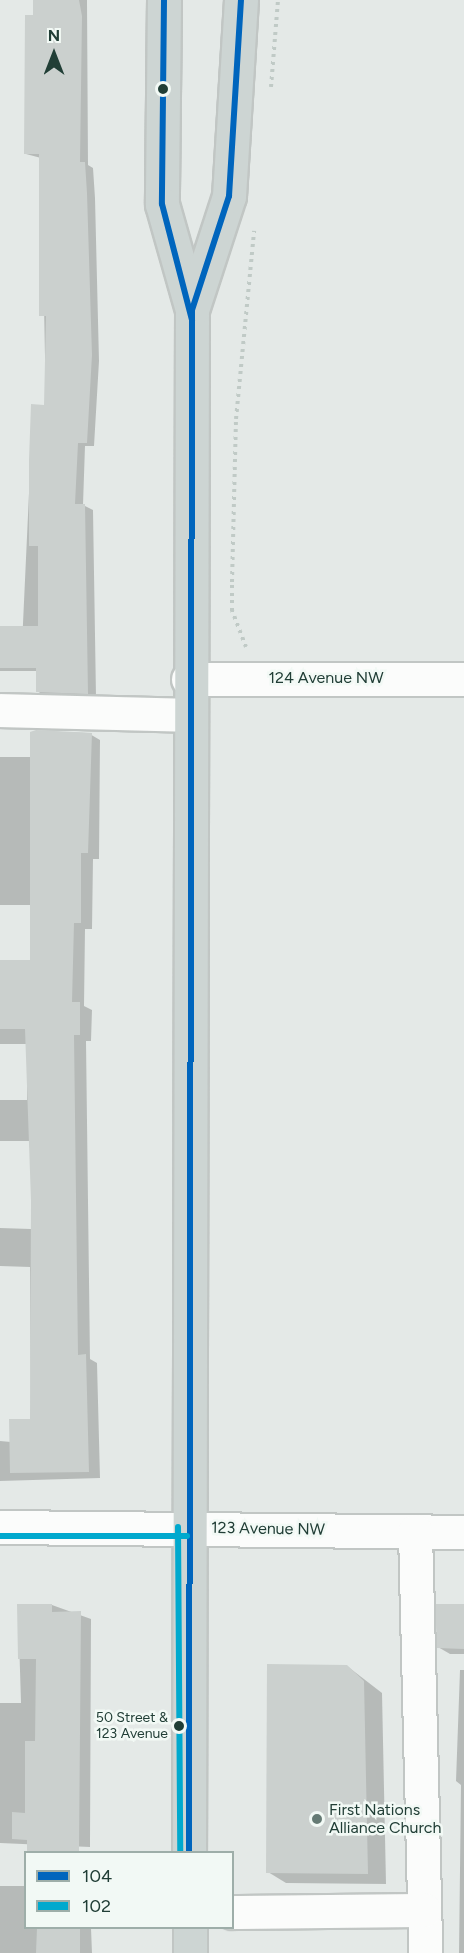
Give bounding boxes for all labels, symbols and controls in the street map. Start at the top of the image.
north arrow [24,24,84,84]
text: N [48,26,60,45]
unlabelled marker [157,83,169,95]
street label: 124 Avenue NW [268,668,384,688]
street label: 123 Avenue NW [211,1518,325,1540]
place label: 50 Street & 123 Avenue [96,1710,168,1742]
marker: 50 Street & 123 Avenue [173,1720,185,1732]
place label: First Nations Alliance Church [329,1800,441,1838]
marker: First Nations Alliance Church [310,1812,324,1826]
legend [24,1851,234,1929]
text: 104 [82,1865,112,1887]
text: 102 [82,1895,111,1917]

